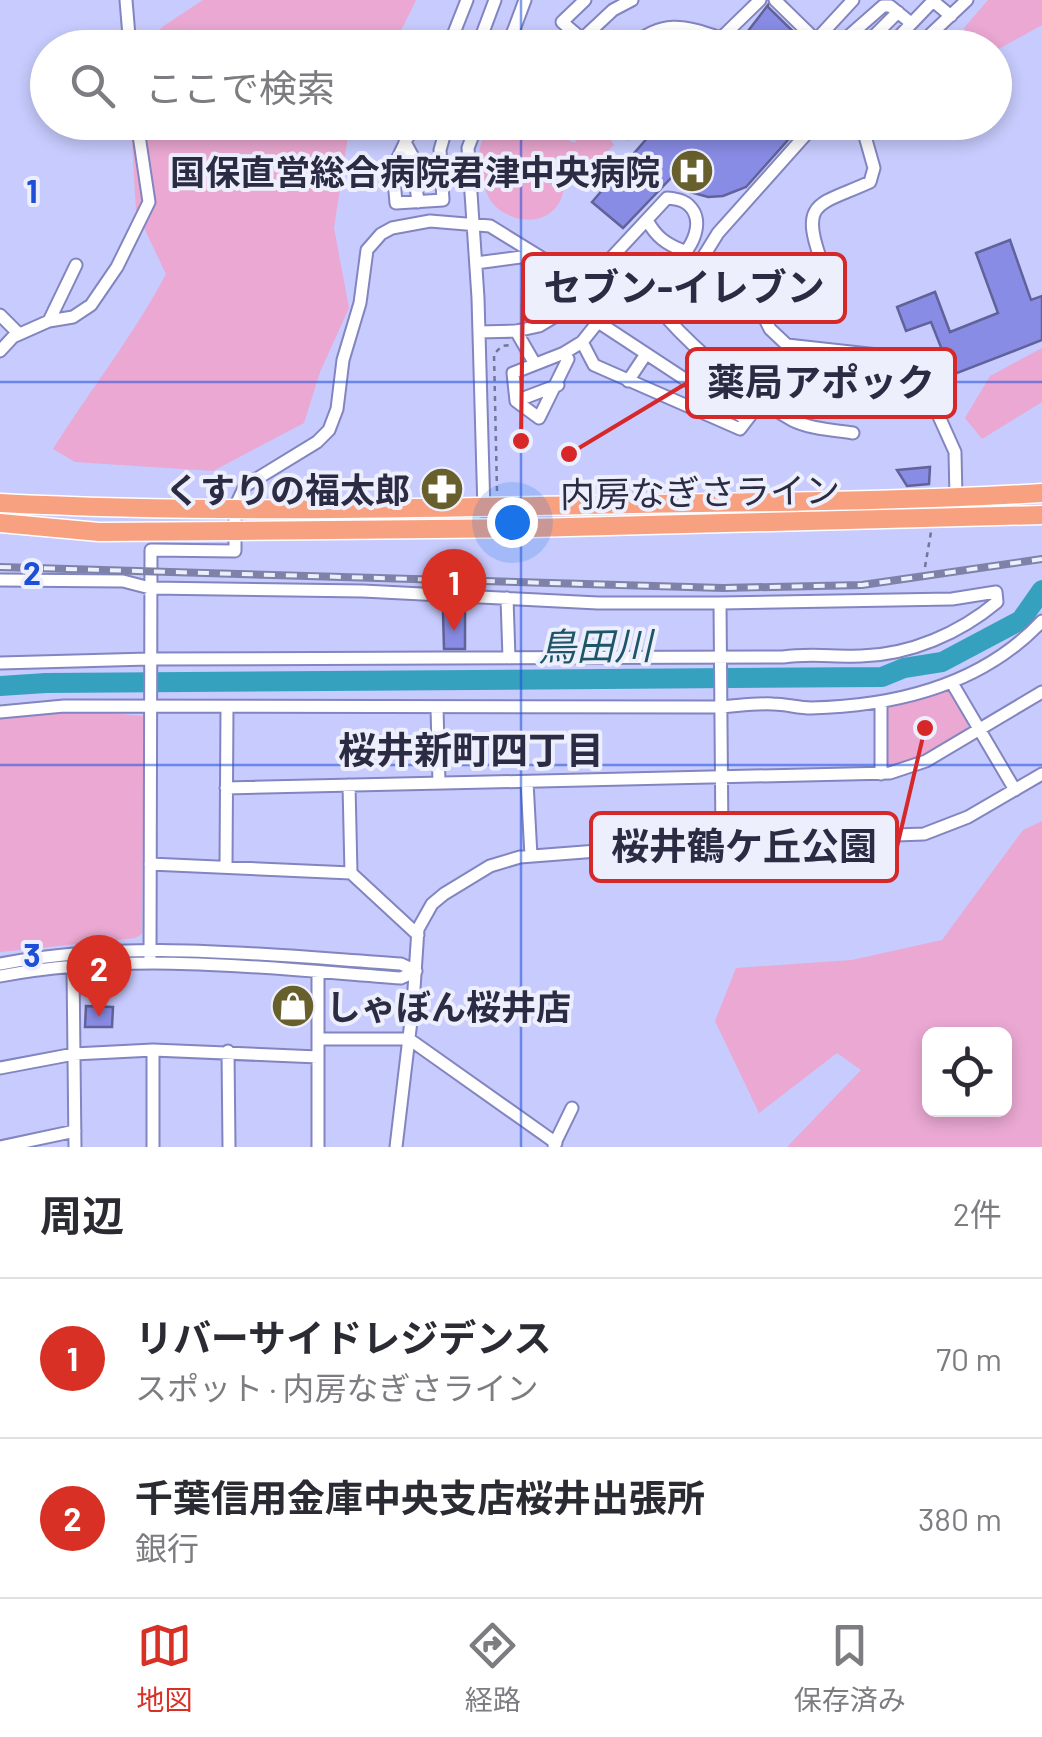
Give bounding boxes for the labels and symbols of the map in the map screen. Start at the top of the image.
hospital icon: 国保直営総合病院君津中央病院 [669,148,715,194]
place label: 国保直営総合病院君津中央病院 [170,150,660,192]
text: 1 [26,171,38,209]
callout: セブン-イレブン [523,254,845,322]
text: セブン-イレブン [543,263,825,309]
callout: 薬局アポック [687,349,955,417]
text: 薬局アポック [707,358,935,404]
pharmacy icon: くすりの福太郎 [419,466,465,512]
place label: くすりの福太郎 [165,468,410,510]
street label: 内房なぎさライン [560,468,840,514]
your location [487,497,538,548]
pin: 1 [422,548,486,631]
text: 2 [23,553,41,591]
water label: 鳥田川 [538,621,656,669]
district label: 桜井新町四丁目 [338,726,604,772]
callout: 桜井鶴ケ丘公園 [591,813,897,881]
text: 桜井鶴ケ丘公園 [611,822,877,868]
pin: 2 [66,934,132,1017]
text: 3 [23,935,41,973]
shop icon: しゃぼん桜井店 [270,983,316,1029]
place label: しゃぼん桜井店 [326,985,571,1027]

